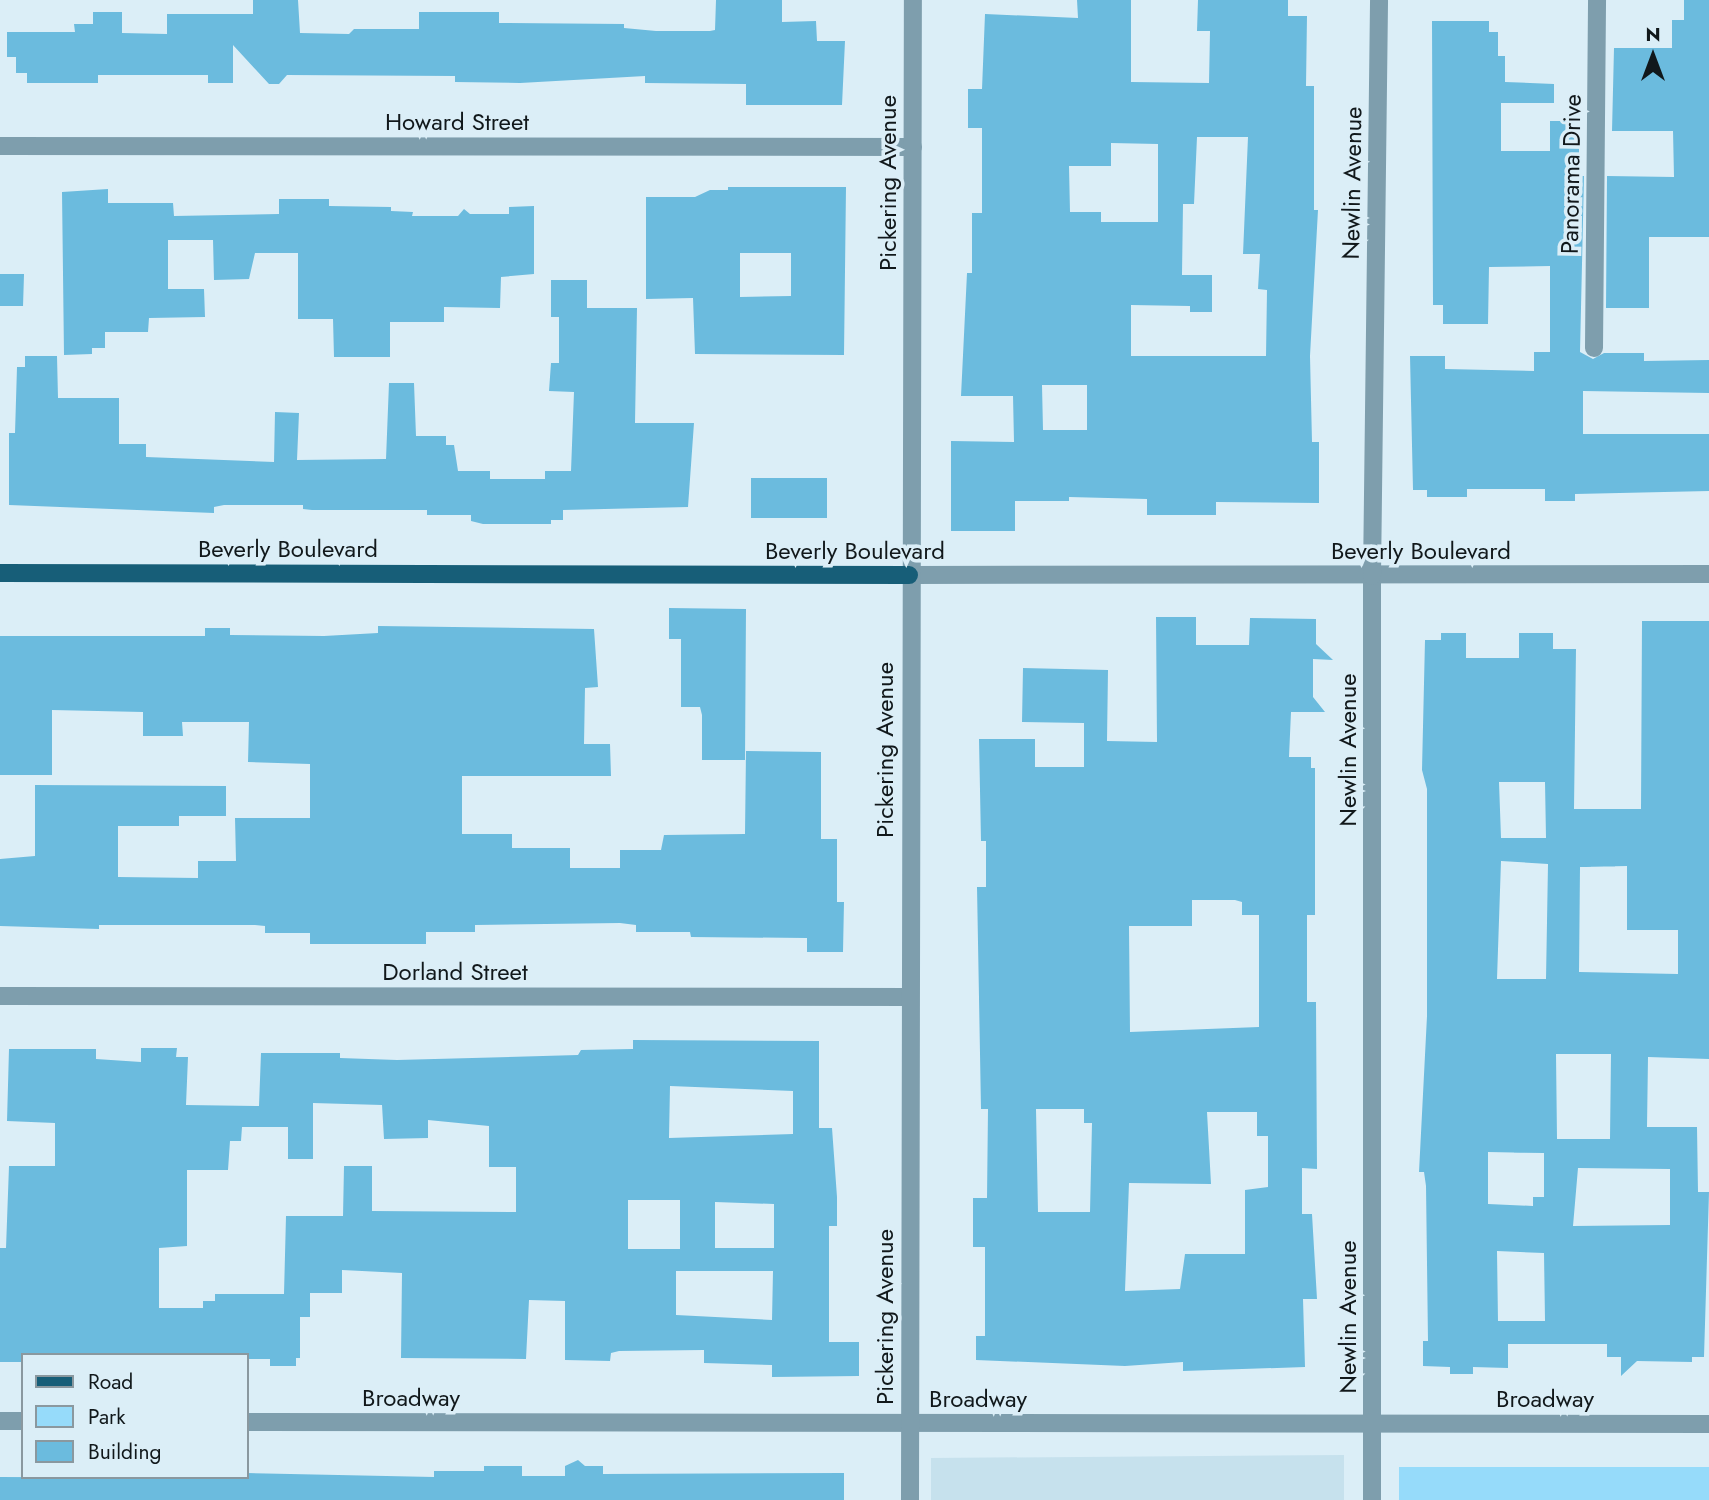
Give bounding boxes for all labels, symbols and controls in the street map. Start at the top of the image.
north arrow [1618,21,1688,91]
text: N [1645,21,1661,48]
street label: Panorama Drive [1555,94,1587,254]
street label: Pickering Avenue [874,95,902,271]
street label: Newlin Avenue [1336,106,1368,260]
street label: Howard Street [385,108,529,136]
street label: Beverly Boulevard [198,535,378,563]
street label: Beverly Boulevard [765,537,945,565]
street label: Beverly Boulevard [1331,537,1511,565]
street label: Pickering Avenue [871,662,899,838]
street label: Newlin Avenue [1334,673,1362,827]
street label: Dorland Street [382,958,528,986]
street label: Pickering Avenue [871,1229,899,1405]
street label: Newlin Avenue [1334,1240,1362,1394]
legend [21,1353,248,1479]
text: Road [88,1367,133,1397]
street label: Broadway [362,1384,460,1412]
street label: Broadway [929,1385,1027,1413]
street label: Broadway [1496,1385,1594,1413]
text: Park [88,1402,125,1432]
text: Building [88,1437,161,1467]

